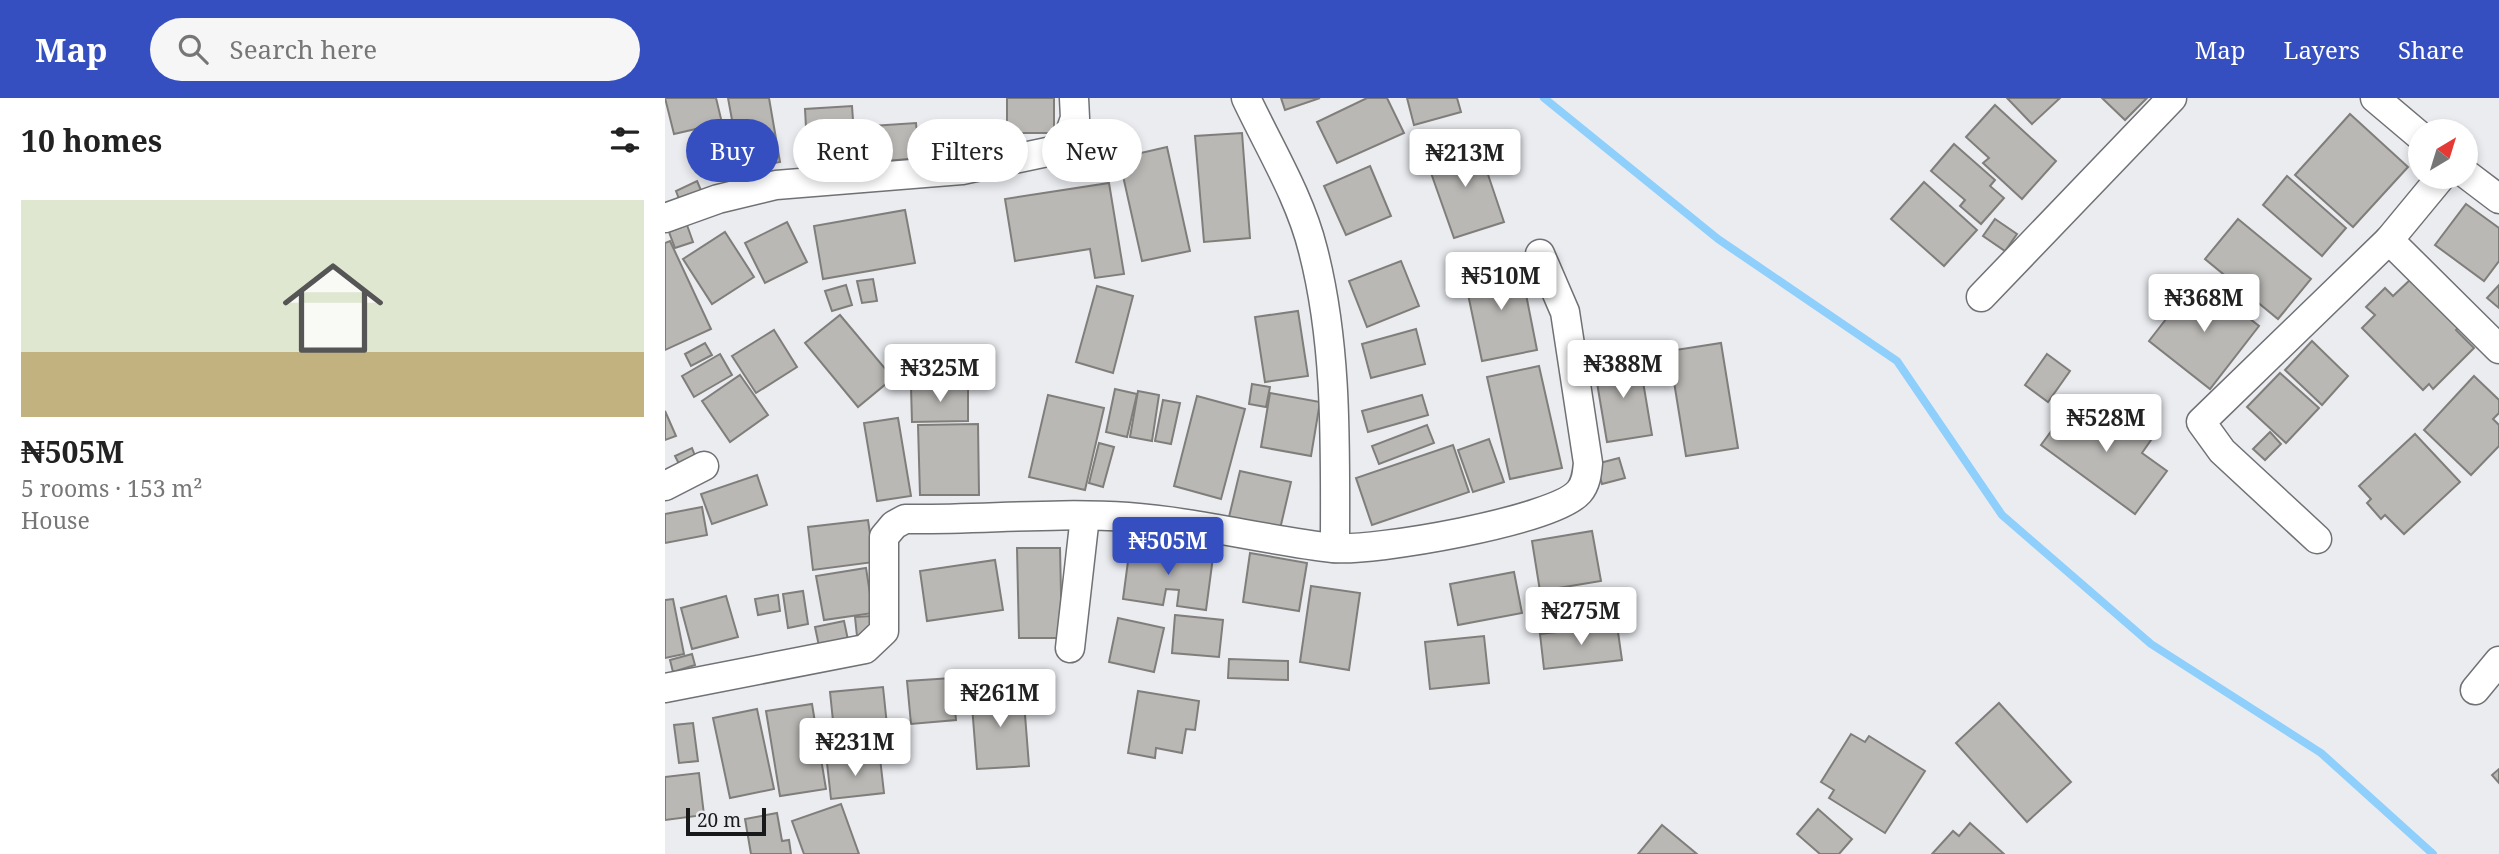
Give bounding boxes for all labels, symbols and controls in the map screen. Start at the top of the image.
search box [150,18,640,81]
text: Map [35,27,108,72]
icon: search [174,30,212,68]
text: Search here [230,31,377,67]
text: Map [2195,33,2246,66]
text: Layers [2284,33,2360,66]
text: Share [2398,33,2464,66]
chip: Buy [686,119,779,182]
chip: Rent [793,119,893,182]
chip: Filters [907,119,1028,182]
chip: New [1042,119,1142,182]
north arrow [2408,119,2478,189]
map controls [2408,119,2478,189]
text: 10 homes [21,120,162,161]
icon: filters [606,121,644,159]
pin: ₦213M [1416,130,1514,189]
text: ₦213M [1425,136,1505,168]
icon: home [270,245,396,371]
pin: ₦510M [1452,252,1550,312]
text: ₦510M [1461,259,1541,291]
pin: ₦368M [2155,274,2253,334]
text: ₦368M [2164,281,2244,313]
pin: ₦388M [1574,341,1672,400]
pin: ₦325M [891,344,989,404]
text: ₦388M [1583,347,1663,379]
text: ₦325M [900,351,980,383]
pin: ₦528M [2057,394,2155,454]
text: ₦528M [2066,401,2146,433]
text: ₦505M [21,431,124,472]
text: 5 rooms · 153 m² [21,472,203,504]
text: House [21,504,90,536]
pin: ₦505M [1119,518,1217,577]
text: ₦505M [1128,524,1208,556]
pin: ₦275M [1532,588,1630,647]
text: ₦275M [1541,594,1621,626]
pin: ₦261M [951,670,1049,729]
text: ₦261M [960,676,1040,708]
pin: ₦231M [806,718,904,778]
text: ₦231M [815,725,895,757]
scale bar [686,805,767,837]
text: 20 m [697,807,741,833]

